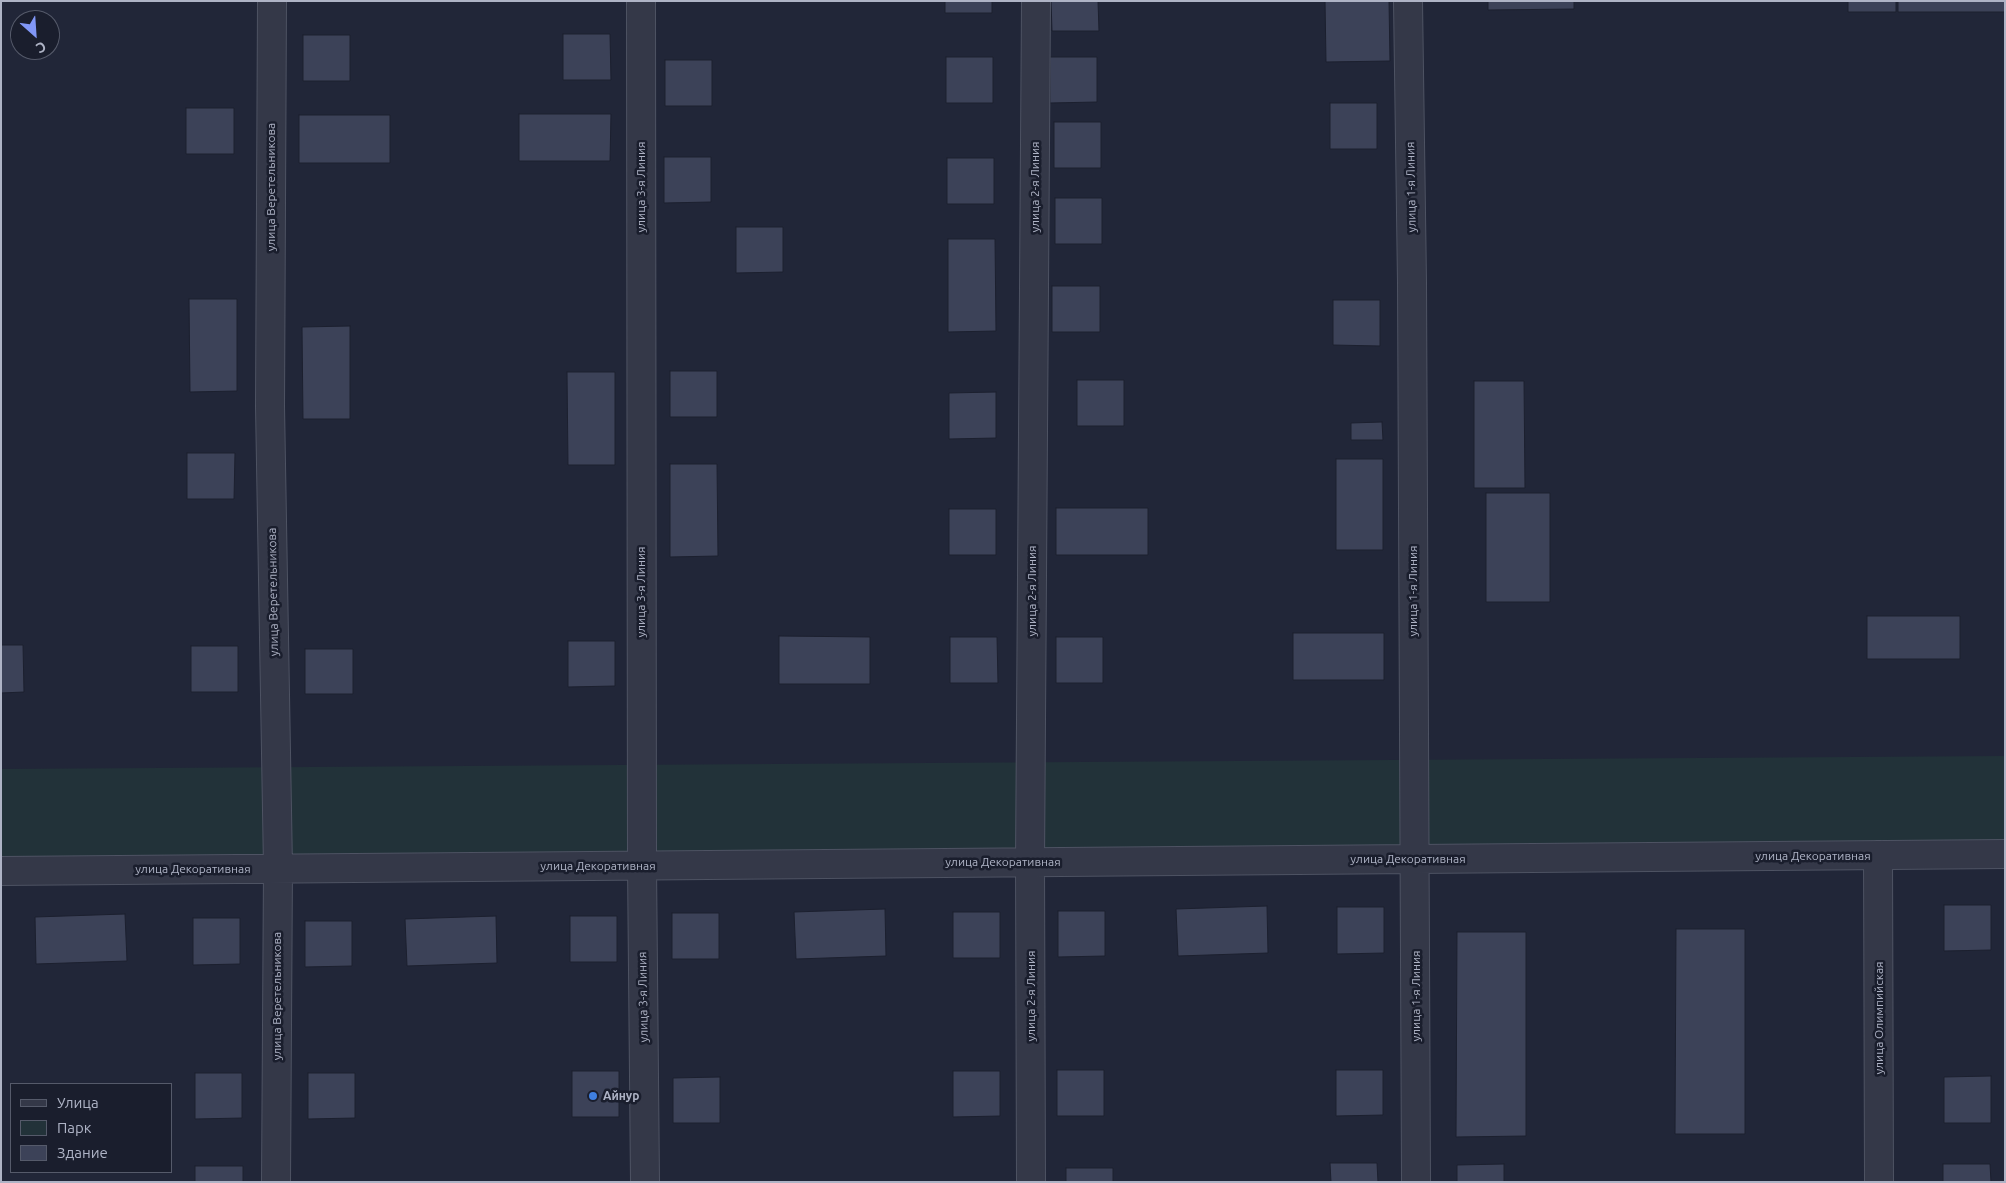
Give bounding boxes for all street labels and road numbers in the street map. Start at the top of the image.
street label: улица Веретельникова [264,123,278,251]
street label: улица 3-я Линия [634,141,648,233]
street label: улица 2-я Линия [1028,141,1042,233]
street label: улица 1-я Линия [1403,141,1419,233]
street label: улица Веретельникова [265,528,281,656]
street label: улица 2-я Линия [1025,545,1039,637]
street label: улица 1-я Линия [1406,545,1420,637]
street label: улица 3-я Линия [634,546,648,638]
street label: улица Декоративная [1755,849,1871,863]
street label: улица Декоративная [1350,852,1466,866]
street label: улица Декоративная [945,855,1061,869]
street label: улица Декоративная [540,859,656,873]
street label: улица Декоративная [135,862,251,876]
street label: улица Веретельникова [270,932,284,1060]
street label: улица 2-я Линия [1024,950,1038,1042]
street label: улица 1-я Линия [1409,950,1423,1042]
street label: улица 3-я Линия [635,951,651,1043]
street label: улица Олимпийская [1872,961,1886,1075]

